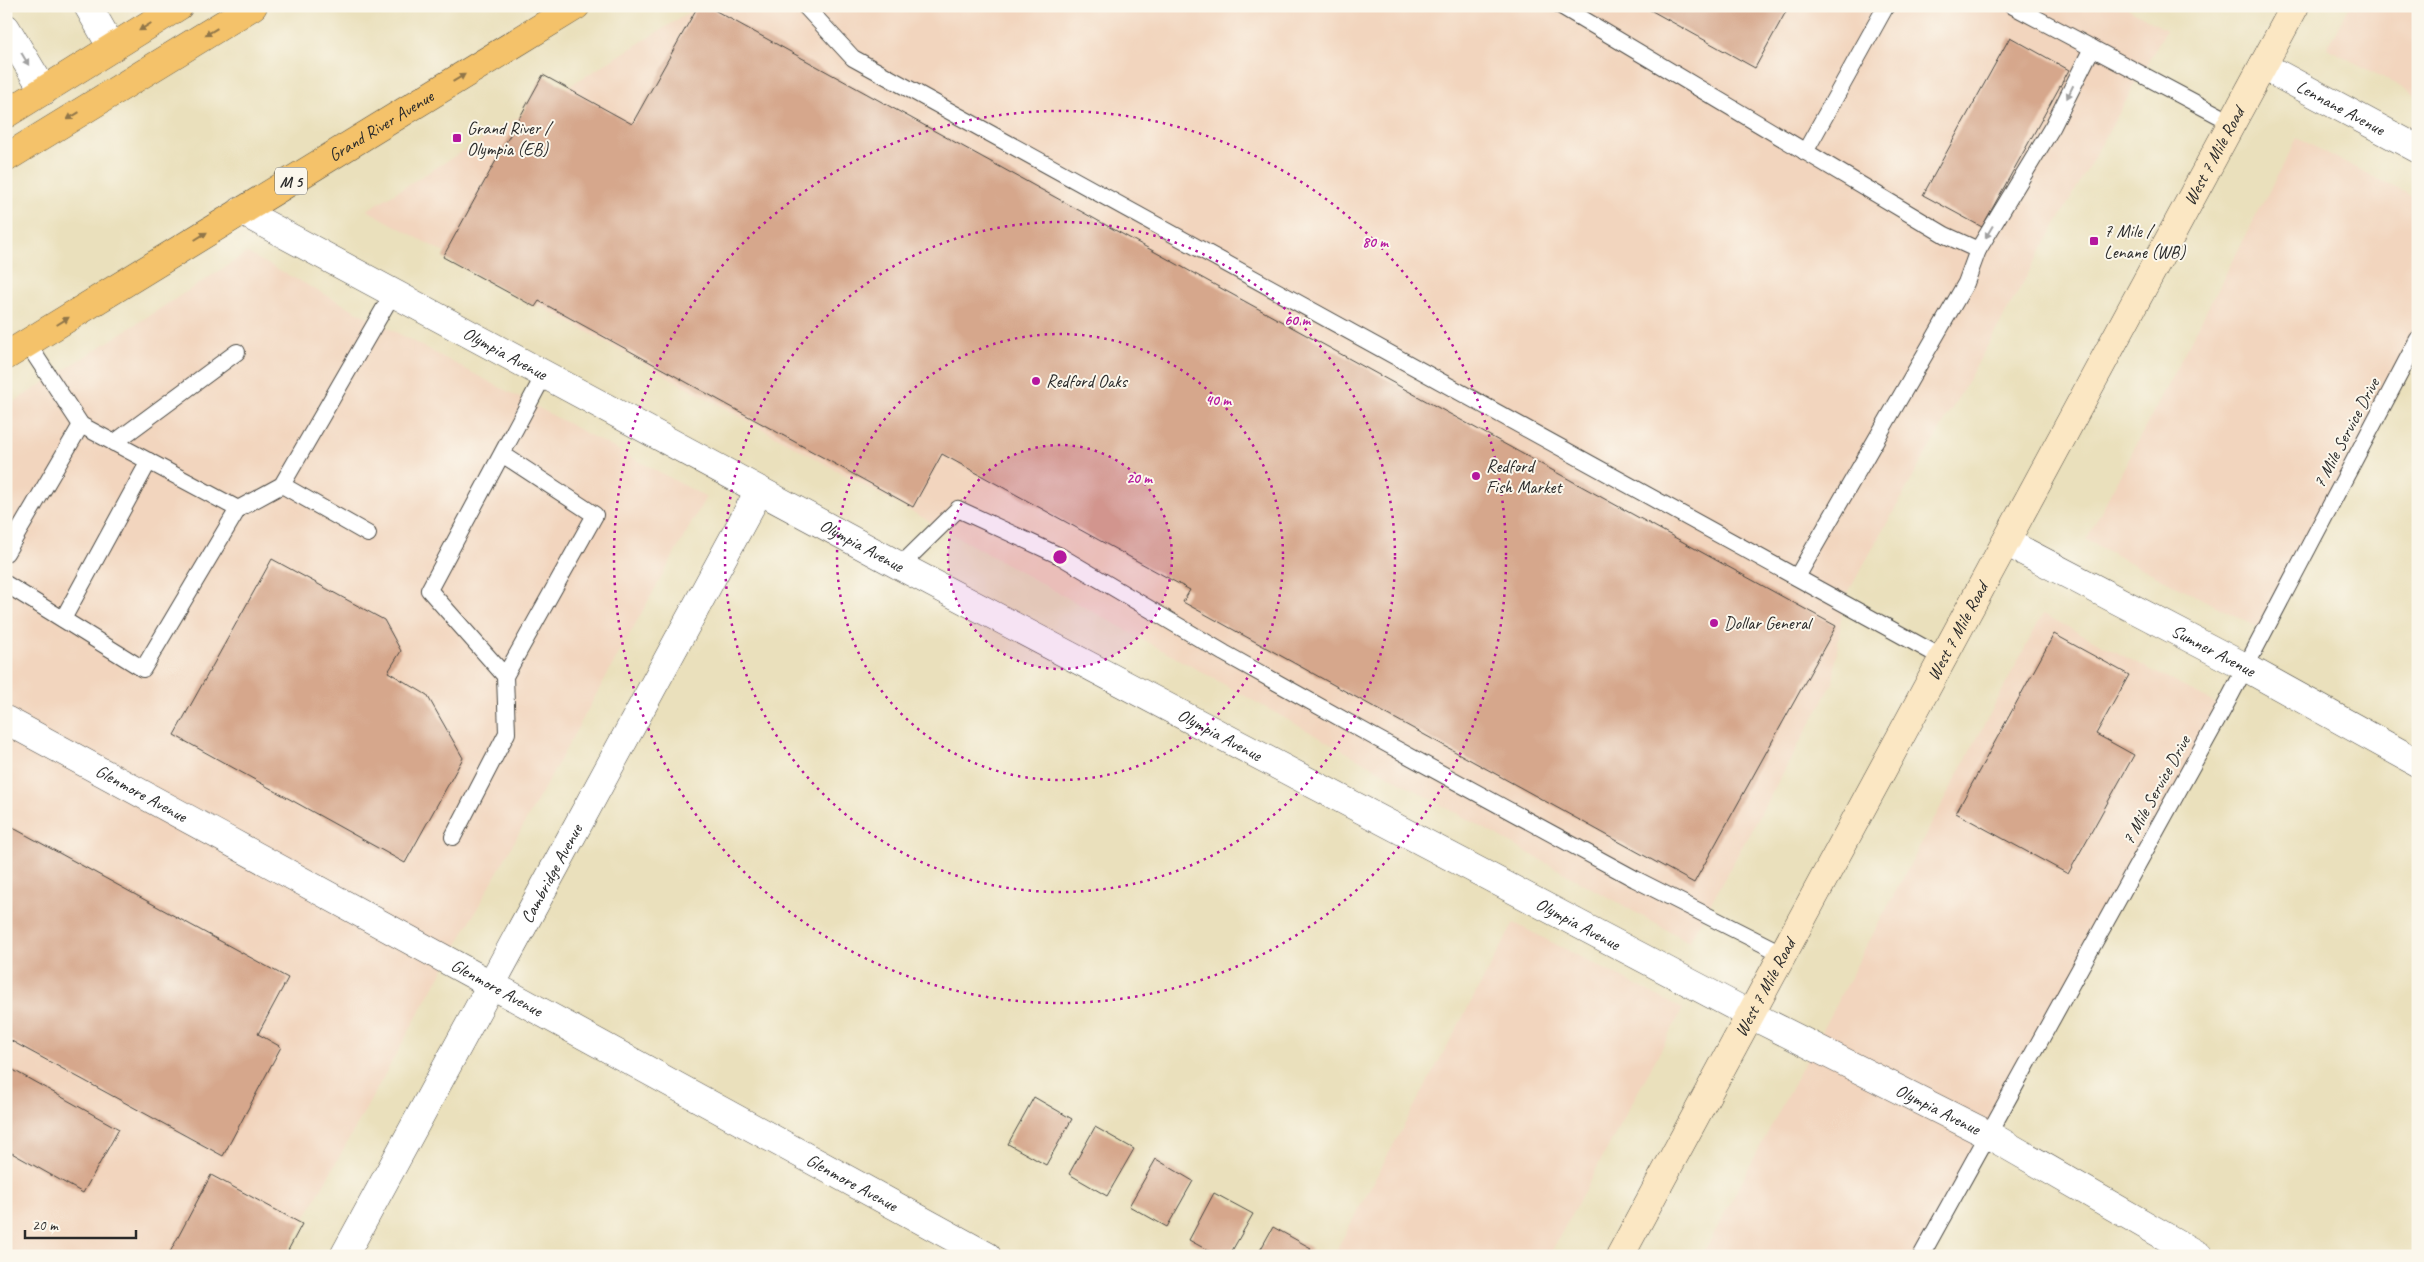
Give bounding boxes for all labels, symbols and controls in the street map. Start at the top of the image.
one-way arrow [139,23,152,32]
one-way arrow [205,27,218,36]
one-way arrow [21,53,30,66]
one-way arrow [452,73,465,82]
street label: Lennane Avenue [2293,75,2389,141]
street label: Grand River Avenue [324,85,438,166]
one-way arrow [2066,85,2074,99]
street label: West 7 Mile Road [2179,101,2251,209]
one-way arrow [66,112,79,121]
place label: Grand River / Olympia (EB) [467,117,555,160]
marker: Grand River / Olympia (EB) [451,132,463,144]
road number: M 5 [275,168,307,195]
place label: 7 Mile / Lenane (WB) [2104,220,2186,263]
one-way arrow [1984,225,1993,239]
one-way arrow [194,231,208,240]
text: 80 m [1362,233,1389,252]
marker: 7 Mile / Lenane (WB) [2088,235,2100,247]
text: 60 m [1284,311,1311,330]
one-way arrow [56,316,69,326]
street label: Olympia Avenue [459,322,552,385]
place label: Redford Oaks [1046,370,1129,392]
street label: 7 Mile Service Drive [2308,373,2385,492]
marker: Redford Oaks [1030,375,1042,387]
text: 40 m [1205,391,1232,410]
place label: Redford Fish Market [1486,455,1563,498]
text: 20 m [1126,469,1153,488]
marker: Redford Fish Market [1470,470,1482,482]
street label: Olympia Avenue [816,514,908,577]
centre of rings [1051,548,1069,566]
street label: West 7 Mile Road [1922,576,1994,684]
place label: Dollar General [1724,612,1813,634]
marker: Dollar General [1708,617,1720,629]
street label: Sumner Avenue [2168,620,2260,682]
street label: Olympia Avenue [1174,704,1266,766]
street label: 7 Mile Service Drive [2117,731,2196,848]
street label: Glenmore Avenue [92,760,192,828]
street label: Cambridge Avenue [516,819,588,927]
street label: Olympia Avenue [1532,893,1625,955]
street label: West 7 Mile Road [1730,932,1802,1040]
street label: Glenmore Avenue [447,954,547,1022]
street label: Olympia Avenue [1892,1079,1985,1140]
street label: Glenmore Avenue [803,1149,902,1217]
scale bar [25,1207,136,1239]
text: 20 m [32,1216,59,1235]

